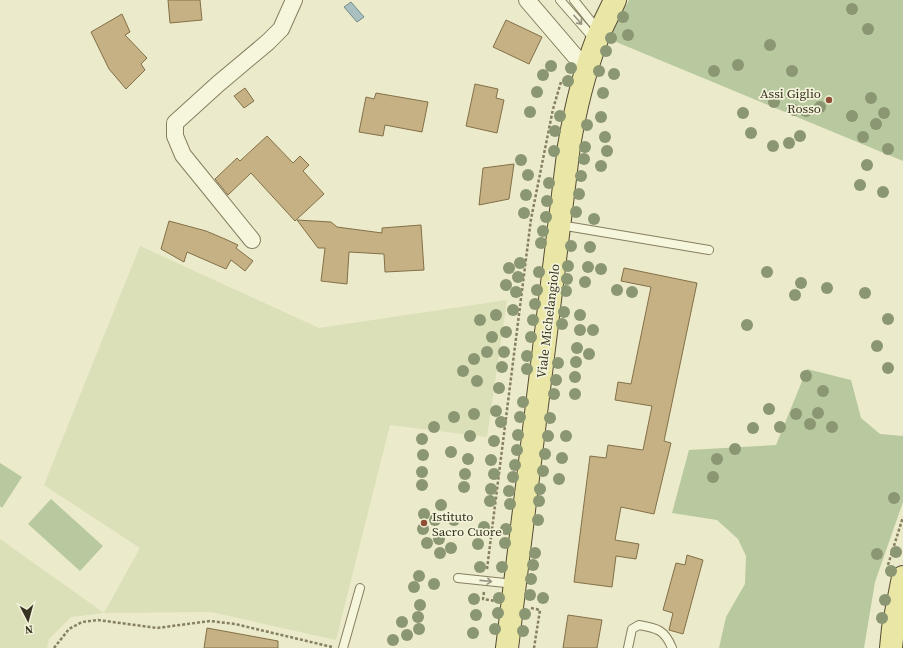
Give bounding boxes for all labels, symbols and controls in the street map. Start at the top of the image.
one-way arrow [573,15,582,25]
place label: Assi Giglio Rosso [760,85,821,117]
marker: Assi Giglio Rosso [824,95,834,105]
street label: Viale Michelangiolo [533,263,563,379]
place label: Istituto Sacro Cuore [432,508,502,540]
marker: Istituto Sacro Cuore [419,518,429,528]
one-way arrow [479,577,492,585]
north arrow [8,600,48,640]
text: N [24,622,34,637]

